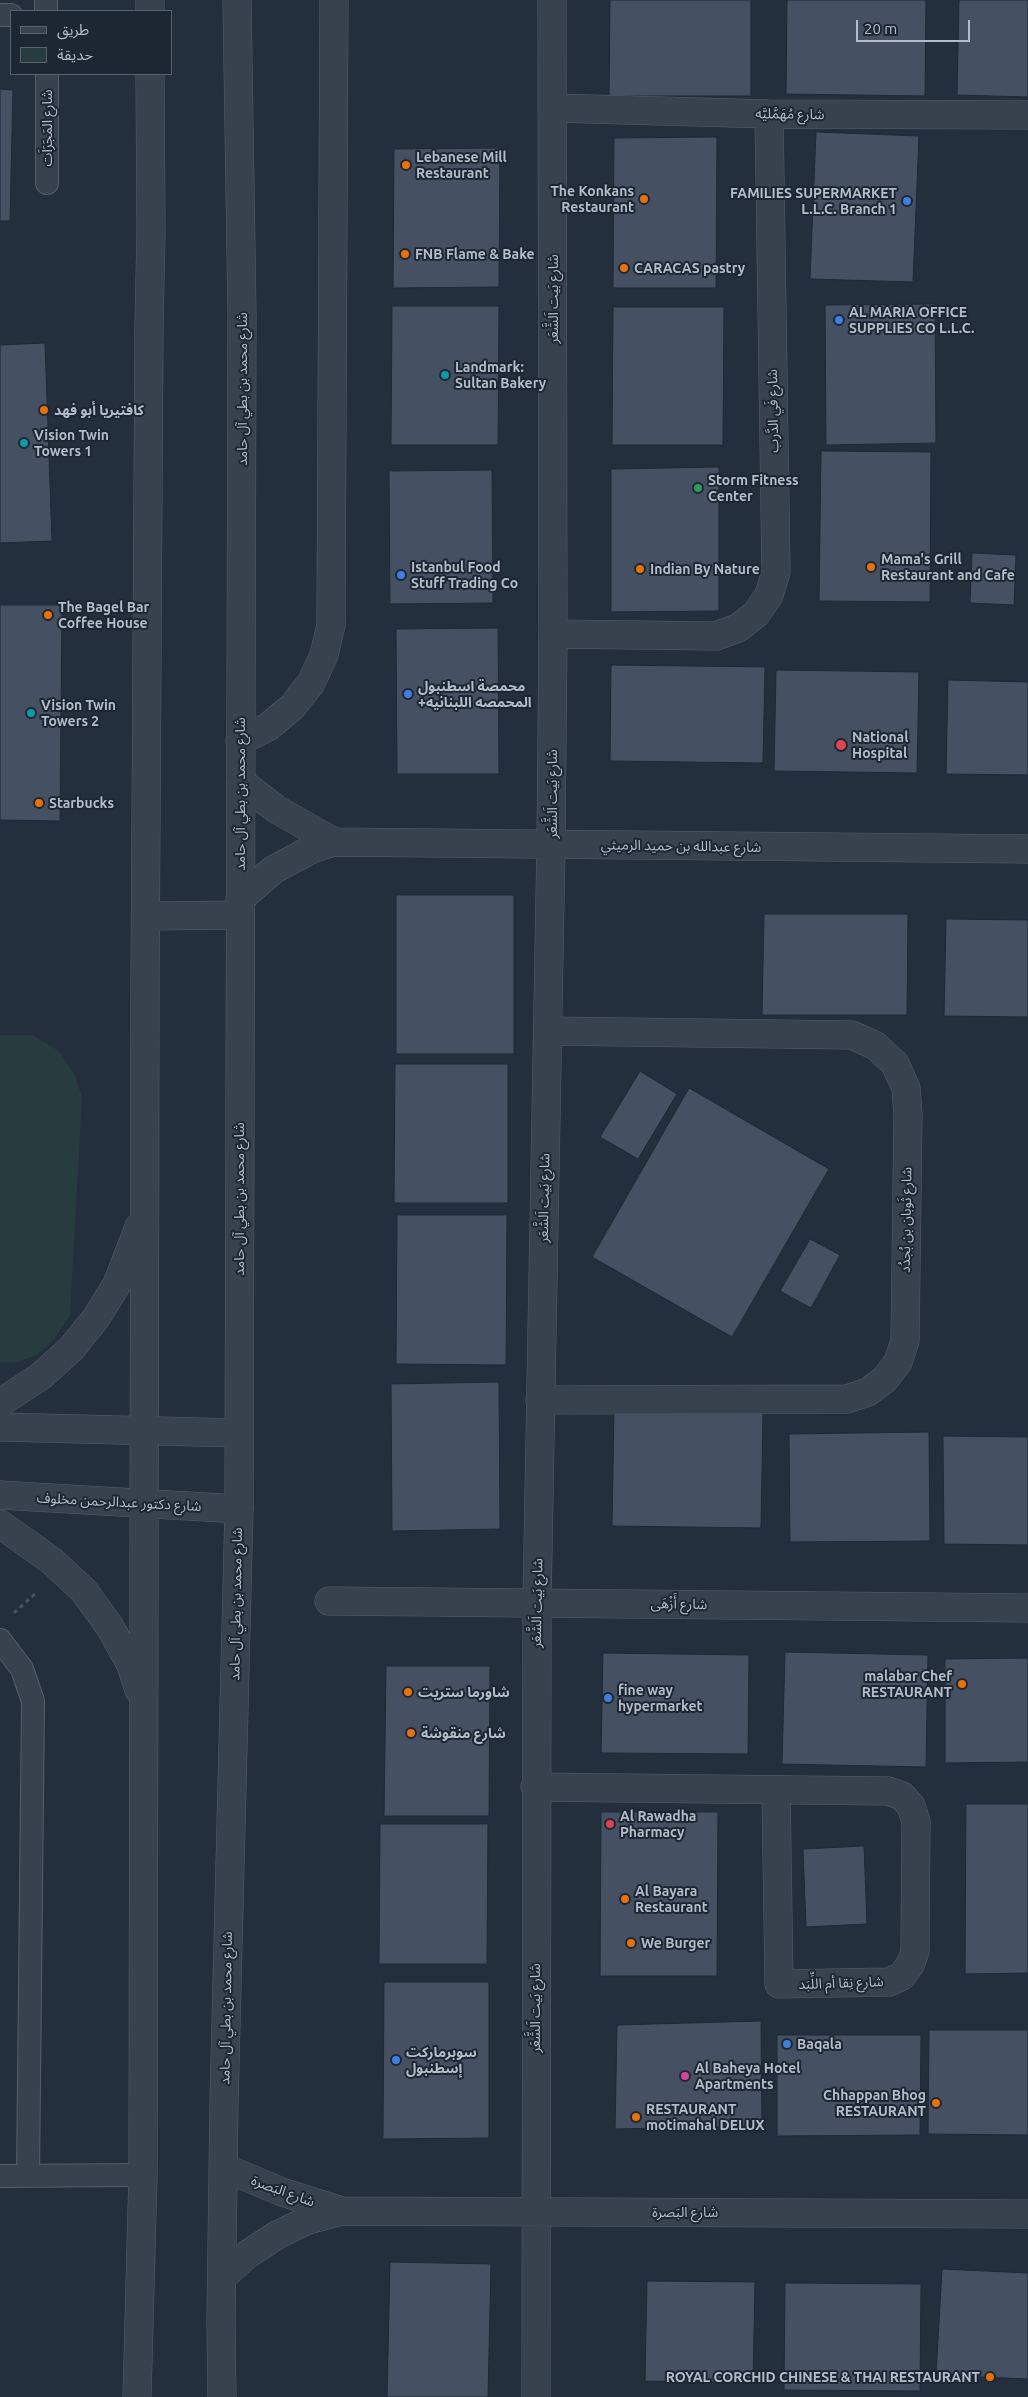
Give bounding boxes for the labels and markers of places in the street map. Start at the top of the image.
place label: Lebanese Mill Restaurant [416,149,507,182]
marker: Lebanese Mill Restaurant [400,159,412,171]
place label: The Konkans Restaurant [550,183,634,216]
place label: FAMILIES SUPERMARKET L.L.C. Branch 1 [730,185,897,218]
marker: The Konkans Restaurant [638,193,650,205]
marker: FAMILIES SUPERMARKET L.L.C. Branch 1 [901,195,913,207]
place label: FNB Flame & Bake [415,246,535,262]
marker: FNB Flame & Bake [399,248,411,260]
place label: CARACAS pastry [634,260,745,276]
marker: CARACAS pastry [618,262,630,274]
place label: AL MARIA OFFICE SUPPLIES CO L.L.C. [849,304,975,336]
marker: AL MARIA OFFICE SUPPLIES CO L.L.C. [833,314,845,326]
place label: Landmark: Sultan Bakery [455,359,546,392]
marker: Landmark: Sultan Bakery [439,369,451,381]
place label: كافتيريا أبو فهد [54,402,144,418]
marker: كافتيريا أبو فهد [38,404,50,416]
place label: Vision Twin Towers 1 [34,427,109,460]
marker: Vision Twin Towers 1 [18,437,30,449]
place label: Storm Fitness Center [708,472,799,504]
marker: Storm Fitness Center [692,482,704,494]
place label: Mama's Grill Restaurant and Cafe [881,551,1015,584]
place label: Istanbul Food Stuff Trading Co [411,559,518,592]
place label: Indian By Nature [650,561,760,577]
marker: Mama's Grill Restaurant and Cafe [865,561,877,573]
marker: Indian By Nature [634,563,646,575]
marker: Istanbul Food Stuff Trading Co [395,569,407,581]
place label: The Bagel Bar Coffee House [58,599,149,632]
marker: The Bagel Bar Coffee House [42,609,54,621]
place label: محمصة اسطنبول +المحمصه اللبنانيه [418,678,532,710]
marker: محمصة اسطنبول +المحمصه اللبنانيه [402,688,414,700]
place label: Vision Twin Towers 2 [41,697,116,730]
marker: Vision Twin Towers 2 [25,707,37,719]
place label: National Hospital [852,729,908,762]
marker: National Hospital [834,738,848,752]
place label: Starbucks [49,795,114,811]
marker: Starbucks [33,797,45,809]
place label: malabar Chef RESTAURANT [862,1668,952,1700]
marker: malabar Chef RESTAURANT [956,1678,968,1690]
place label: fine way hypermarket [618,1682,703,1714]
place label: شاورما ستريت [418,1684,510,1700]
marker: شاورما ستريت [402,1686,414,1698]
marker: fine way hypermarket [602,1692,614,1704]
place label: شارع منقوشة [421,1725,506,1741]
marker: شارع منقوشة [405,1727,417,1739]
place label: Al Rawadha Pharmacy [620,1808,696,1840]
marker: Al Rawadha Pharmacy [604,1818,616,1830]
place label: Al Bayara Restaurant [635,1883,708,1915]
marker: Al Bayara Restaurant [619,1893,631,1905]
place label: We Burger [641,1935,710,1951]
marker: We Burger [625,1937,637,1949]
place label: Baqala [797,2036,842,2052]
marker: Baqala [781,2038,793,2050]
place label: سوبرماركت إسطنبول [406,2044,477,2076]
marker: سوبرماركت إسطنبول [390,2054,402,2066]
place label: Al Baheya Hotel Apartments [695,2060,800,2092]
marker: Al Baheya Hotel Apartments [679,2070,691,2082]
place label: Chhappan Bhog RESTAURANT [823,2087,926,2120]
marker: Chhappan Bhog RESTAURANT [930,2097,942,2109]
place label: RESTAURANT motimahal DELUX [646,2101,765,2134]
marker: RESTAURANT motimahal DELUX [630,2111,642,2123]
place label: ROYAL CORCHID CHINESE & THAI RESTAURANT [666,2369,980,2385]
marker: ROYAL CORCHID CHINESE & THAI RESTAURANT [984,2371,996,2383]

